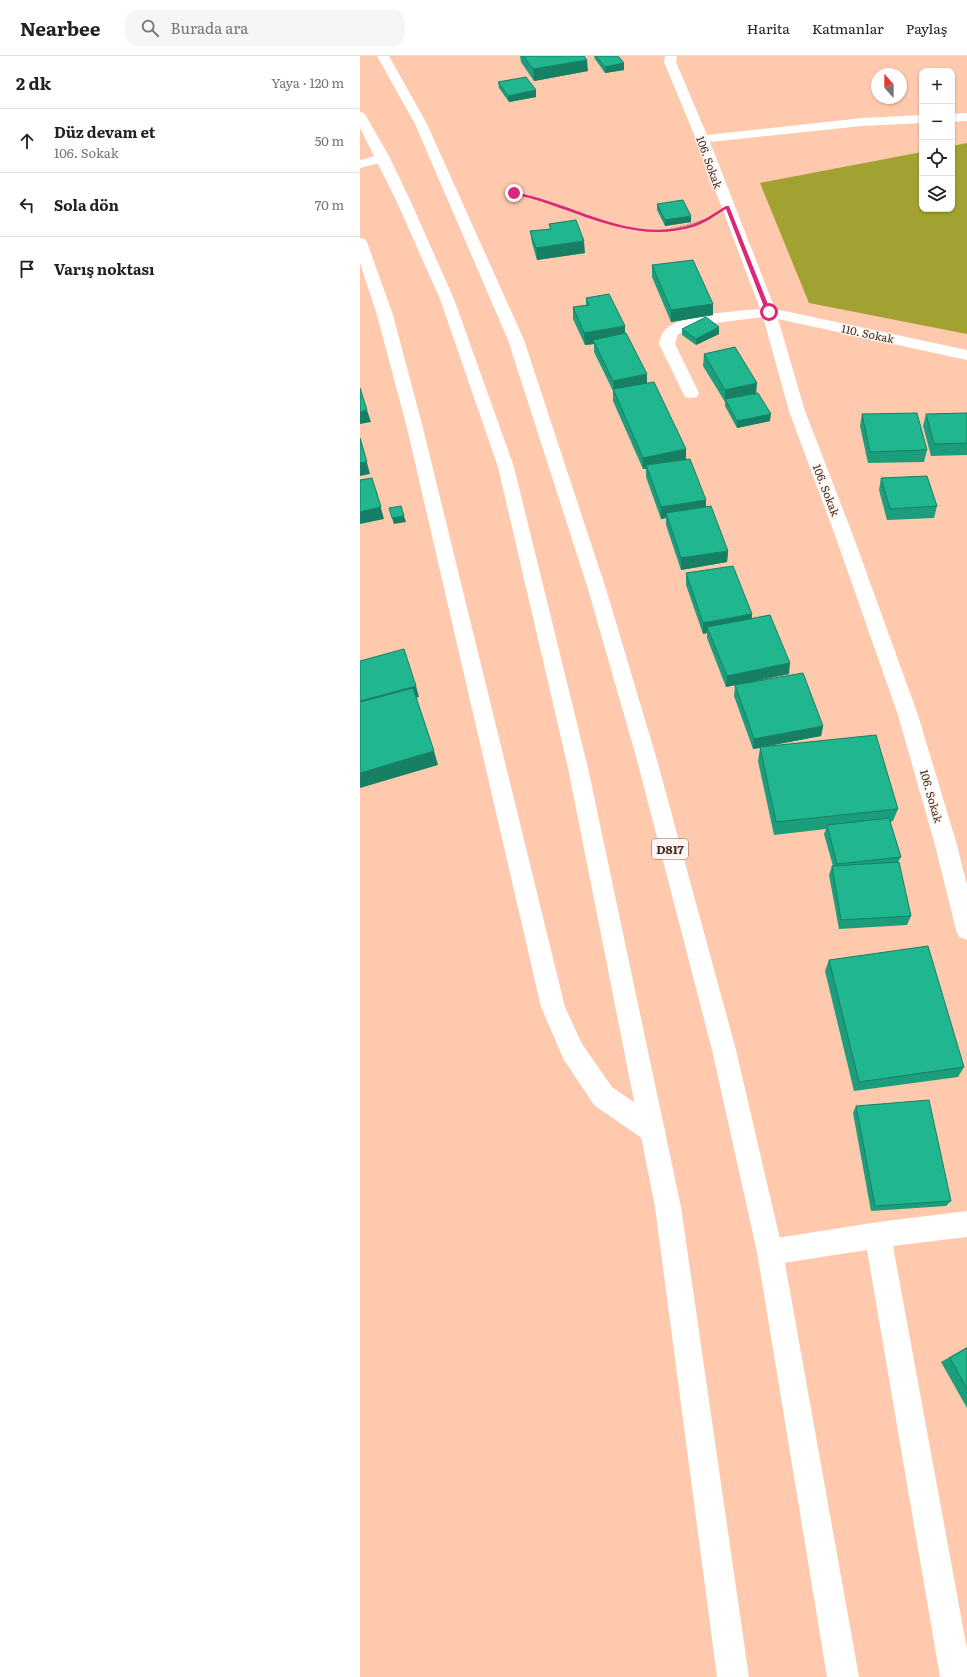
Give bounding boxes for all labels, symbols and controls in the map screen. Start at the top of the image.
search box [125,10,405,46]
text: Nearbee [20,14,101,42]
text: Burada ara [171,16,248,39]
icon: search [139,17,161,39]
text: Harita [747,18,790,38]
text: Katmanlar [812,18,884,38]
text: Paylaş [906,18,947,38]
north arrow [871,68,907,104]
map controls [919,68,955,212]
button: + [919,68,955,104]
text: 2 dk [16,70,51,95]
text: Yaya · 120 m [271,73,344,92]
button: − [919,104,955,140]
text: Düz devam et [54,120,155,143]
icon: ahead [16,130,38,152]
text: 50 m [315,131,344,150]
street label: 106. Sokak [693,134,727,191]
button: locate [919,140,955,176]
text: 106. Sokak [54,143,119,162]
button: layers [919,176,955,212]
route end [505,184,523,202]
text: Sola dön [54,193,119,216]
icon: left [16,194,38,216]
text: 70 m [315,195,344,214]
text: Varış noktası [54,257,154,280]
icon: arrive [16,258,38,280]
route start [760,303,778,321]
street label: 110. Sokak [840,320,896,346]
street label: 106. Sokak [810,462,844,519]
street label: 106. Sokak [917,767,947,825]
road number: D817 [652,839,688,859]

